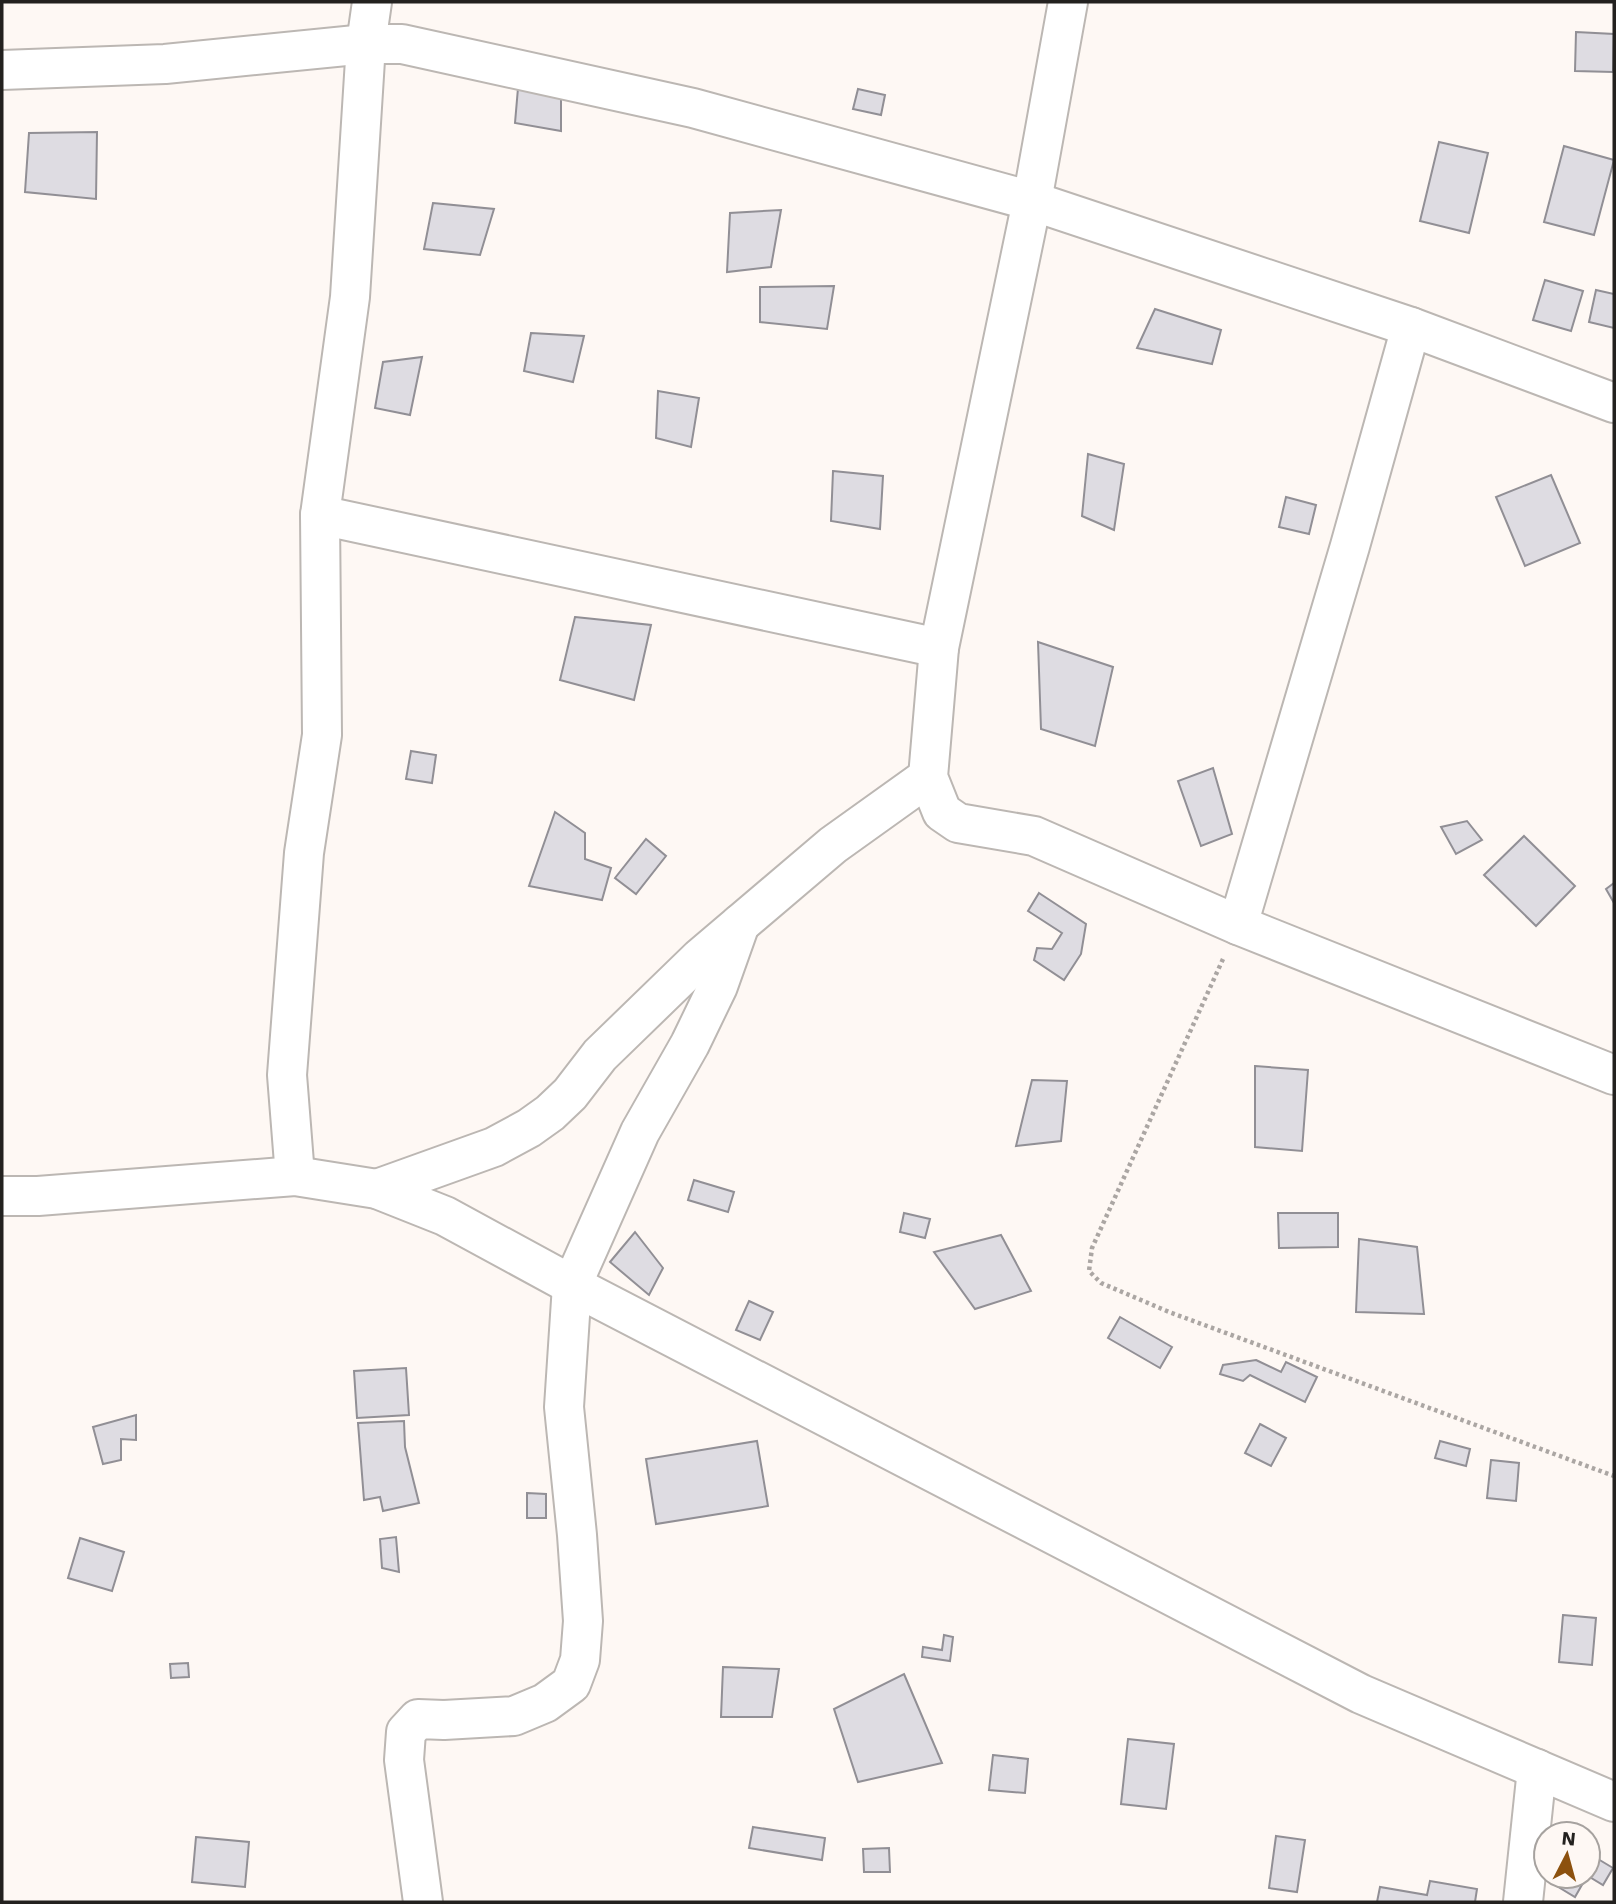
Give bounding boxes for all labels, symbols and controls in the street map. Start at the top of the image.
north arrow [1532,1820,1602,1890]
text: N [1561,1826,1577,1851]

